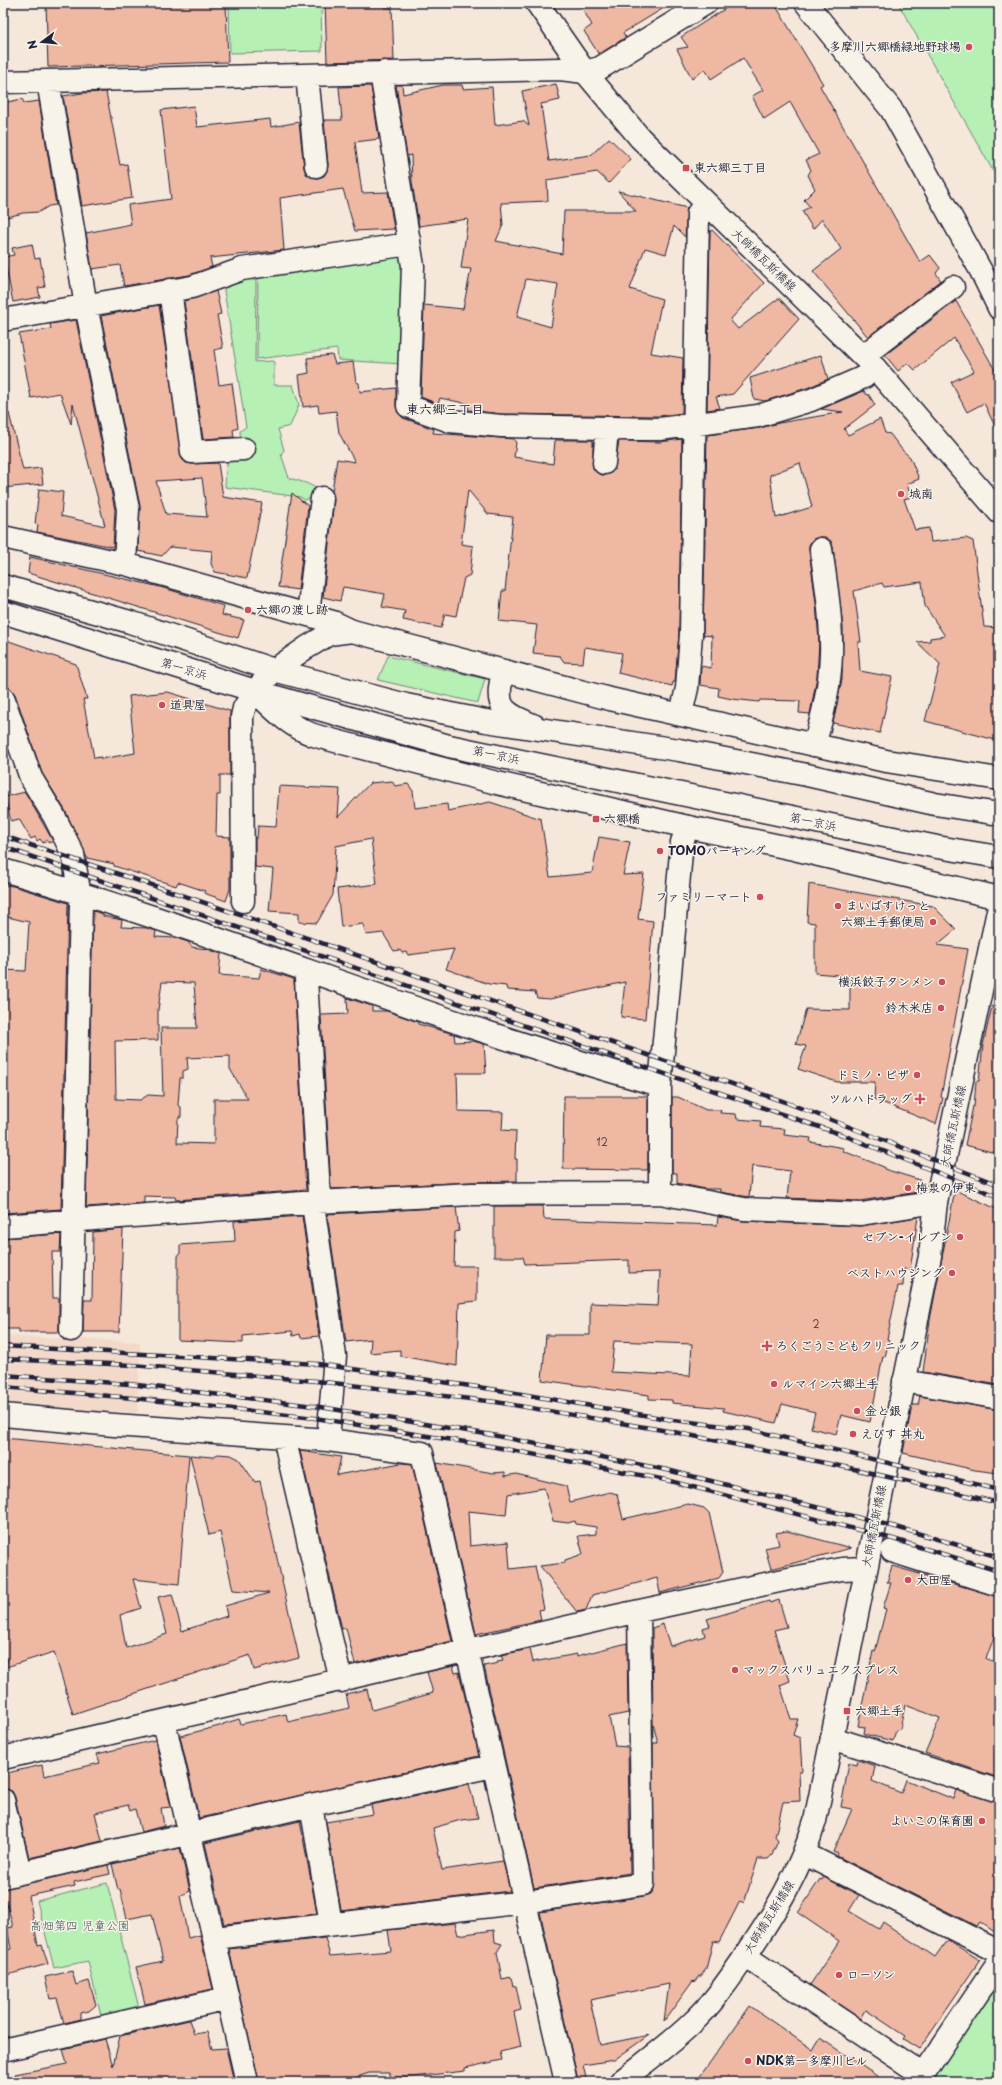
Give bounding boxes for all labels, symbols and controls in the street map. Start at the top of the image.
north arrow [22,22,62,62]
place label: 多摩川六郷橋緑地野球場 [829,37,961,55]
text: N [22,38,41,51]
marker: 多摩川六郷橋緑地野球場 [964,42,974,52]
place label: 東六郷三丁目 [694,158,766,176]
marker: 東六郷三丁目 [681,163,691,173]
street label: 大師橋瓦斯橋線 [728,224,801,295]
district label: 東六郷三丁目 [406,399,484,418]
place label: 城南 [909,484,933,502]
marker: 城南 [896,489,906,499]
place label: 六郷の渡し跡 [256,600,328,618]
marker: 六郷の渡し跡 [243,605,253,615]
street label: 第一京浜 [159,652,210,684]
place label: 道具屋 [170,695,206,713]
marker: 道具屋 [157,700,167,710]
street label: 第一京浜 [471,740,522,768]
street label: 第一京浜 [788,807,839,835]
place label: 六郷橋 [604,809,640,827]
marker: 六郷橋 [591,814,601,824]
place label: TOMOパーキング [668,841,766,859]
marker: TOMOパーキング [655,846,665,856]
place label: ファミリーマート [656,887,752,905]
marker: ファミリーマート [755,892,765,902]
place label: まいばすけっと [846,896,930,914]
marker: まいばすけっと [833,901,843,911]
place label: 六郷土手郵便局 [841,912,925,930]
marker: 六郷土手郵便局 [928,917,938,927]
place label: 横浜餃子タンメン [838,972,934,990]
marker: 横浜餃子タンメン [937,977,947,987]
place label: 鈴木米店 [885,998,933,1016]
marker: 鈴木米店 [936,1003,946,1013]
place label: ドミノ・ピザ [837,1065,909,1083]
marker: ドミノ・ピザ [912,1070,922,1080]
street label: 大師橋瓦斯橋線 [934,1083,970,1169]
place label: ツルハドラッグ [829,1089,912,1107]
marker: ツルハドラッグ [915,1094,925,1104]
house number: 12 [596,1134,608,1149]
place label: 梅泉の伊東 [916,1178,976,1196]
marker: 梅泉の伊東 [903,1183,913,1193]
place label: セブン-イレブン [862,1227,952,1245]
marker: セブン-イレブン [955,1232,965,1242]
place label: ベストハウジング [847,1263,944,1281]
marker: ベストハウジング [947,1268,957,1278]
house number: 2 [812,1316,820,1331]
place label: ろくごうこどもクリニック [776,1336,920,1354]
marker: ろくごうこどもクリニック [761,1340,773,1352]
place label: ルマイン六郷土手 [782,1374,878,1392]
marker: ルマイン六郷土手 [769,1379,779,1389]
place label: 金と銀 [865,1401,902,1419]
marker: 金と銀 [852,1406,862,1416]
place label: えびす 丼丸 [861,1424,925,1442]
marker: えびす 丼丸 [848,1429,858,1439]
street label: 大師橋瓦斯橋線 [856,1483,890,1569]
place label: 大田屋 [916,1570,952,1588]
marker: 大田屋 [903,1575,913,1585]
place label: マックスバリュエクスプレス [743,1660,899,1678]
marker: マックスバリュエクスプレス [730,1665,740,1675]
place label: 六郷土手 [855,1701,903,1719]
marker: 六郷土手 [842,1706,852,1716]
place label: よいこの保育園 [890,1811,974,1829]
marker: よいこの保育園 [977,1816,987,1826]
street label: 大師橋瓦斯橋線 [738,1876,798,1957]
park label: 高畑第四 児童公園 [30,1916,130,1934]
place label: ローソン [847,1965,895,1983]
marker: ローソン [834,1970,844,1980]
place label: NDK第一多摩川ビル [756,2051,868,2069]
marker: NDK第一多摩川ビル [743,2056,753,2066]

